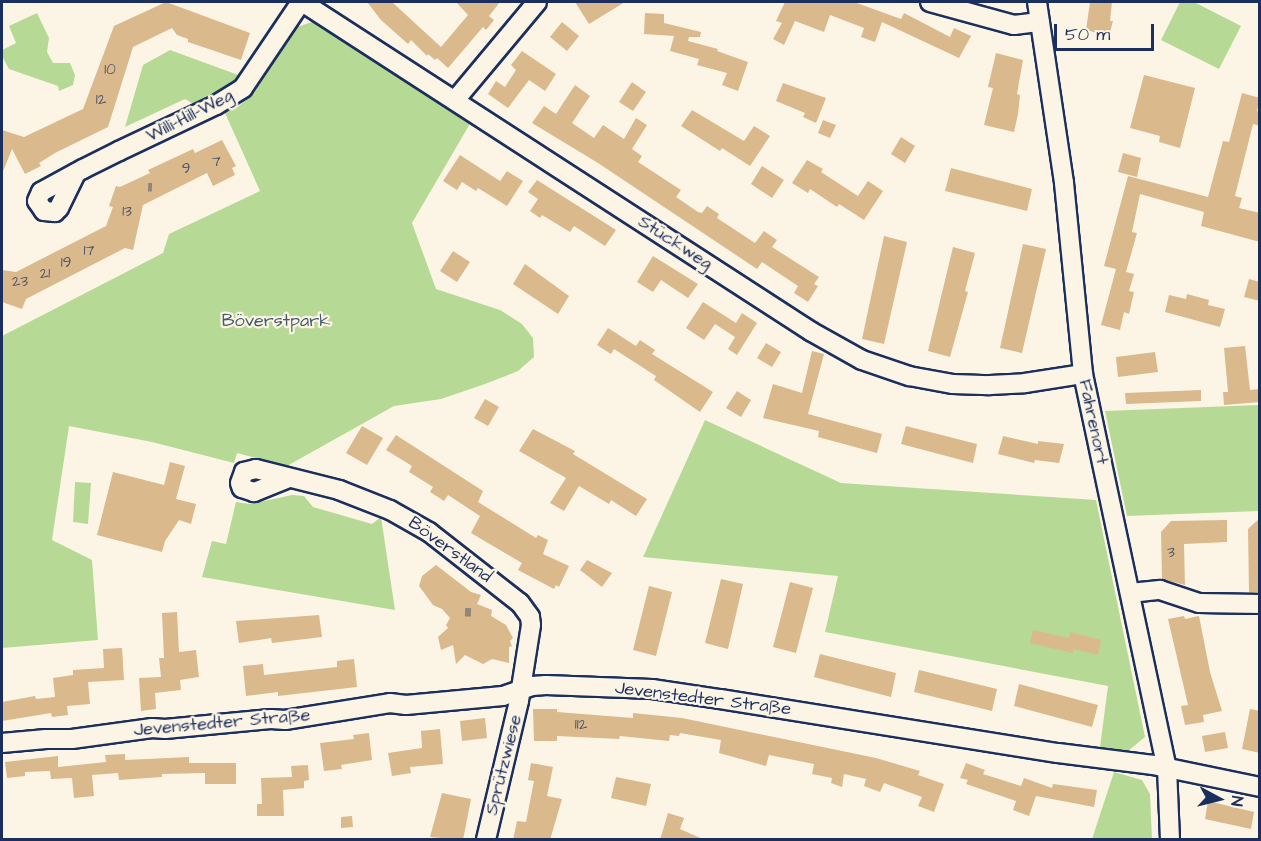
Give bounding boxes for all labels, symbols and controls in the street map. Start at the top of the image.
scale bar [1057,12,1158,50]
text: 50 m [1065,22,1110,47]
house number: 10 [104,61,116,79]
street label: Willi-Hill-Weg [143,85,237,147]
house number: 12 [96,91,106,109]
house number: 7 [211,153,221,171]
house number: 9 [182,160,190,178]
house number: 11 [148,179,152,197]
house number: 13 [122,203,132,221]
street label: Stückweg [634,211,716,275]
house number: 17 [83,242,95,260]
house number: 19 [61,254,71,272]
house number: 21 [40,265,50,283]
house number: 23 [12,273,28,291]
park label: Böverstpark [222,310,330,332]
street label: Fahrenort [1073,377,1113,467]
street label: Böverstland [404,512,496,588]
house number: 3 [1167,544,1175,562]
house number: 111 [465,604,471,622]
street label: Jevenstedter Straße [614,677,792,721]
street label: Jevenstedter Straße [133,705,311,741]
street label: Sprützwiese [481,713,527,817]
house number: 112 [575,716,587,734]
north arrow [1189,769,1249,829]
text: N [1225,795,1248,808]

